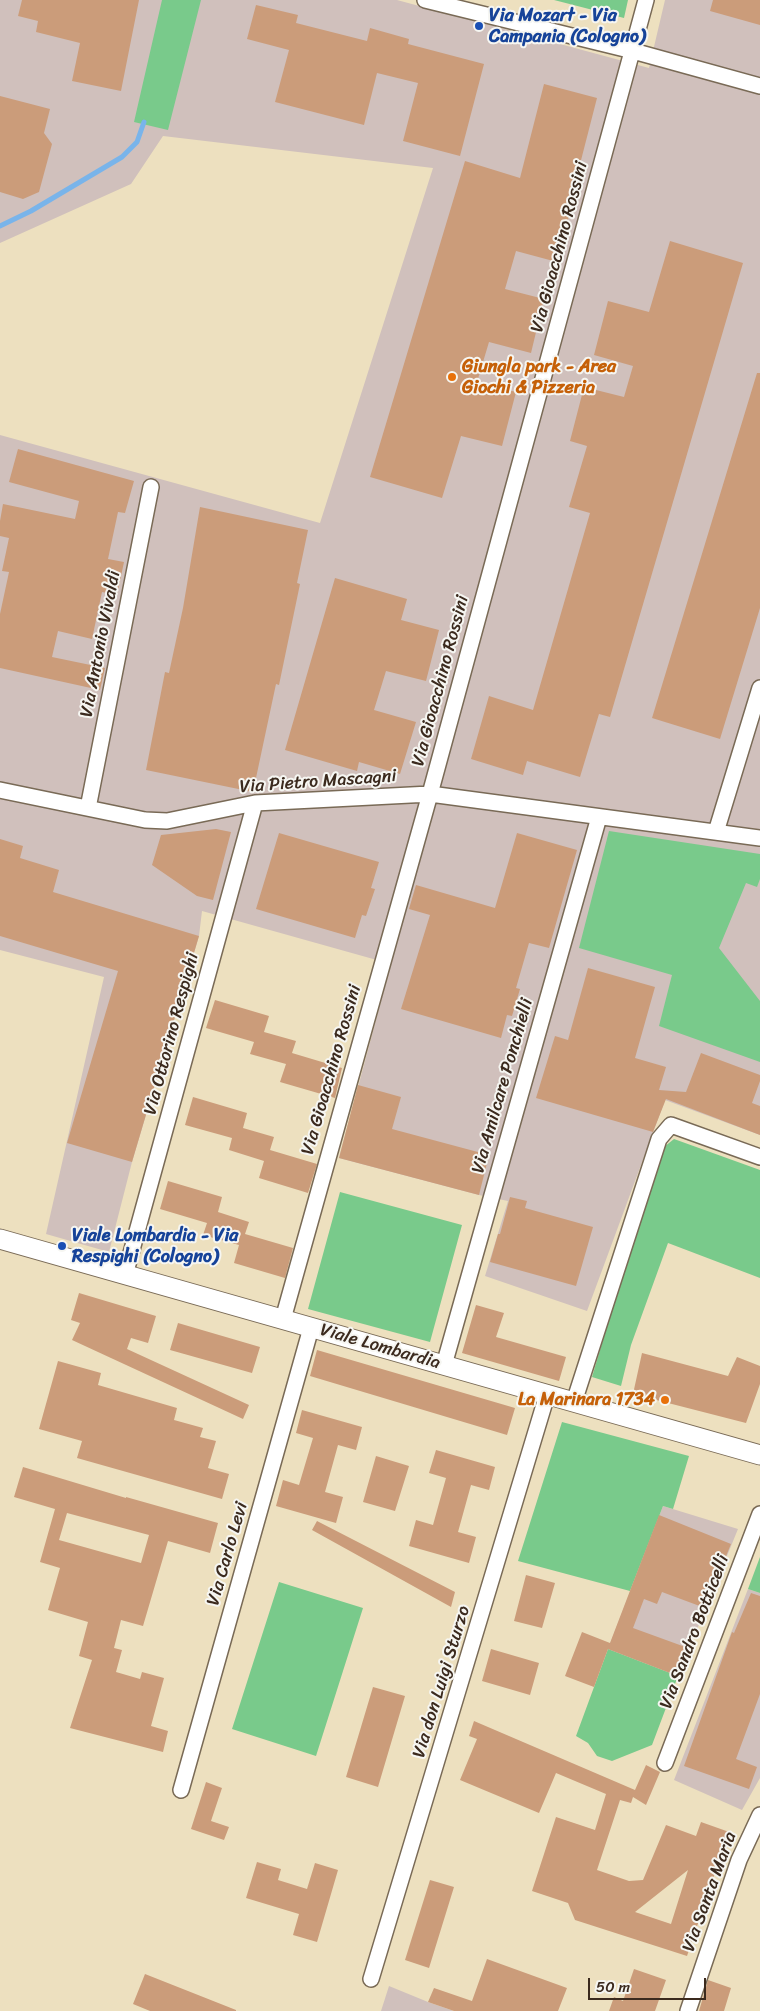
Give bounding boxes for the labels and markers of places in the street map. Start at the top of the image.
place label: Via Mozart - Via Campania (Cologno) [489,5,645,48]
marker: Via Mozart - Via Campania (Cologno) [473,20,485,32]
place label: Giungla park - Area Giochi & Pizzeria [462,356,616,398]
marker: Giungla park - Area Giochi & Pizzeria [446,371,458,383]
place label: Viale Lombardia - Via Respighi (Cologno) [72,1225,238,1268]
marker: Viale Lombardia - Via Respighi (Cologno) [56,1240,68,1252]
place label: La Marinara 1734 [518,1389,655,1411]
marker: La Marinara 1734 [659,1394,671,1406]

